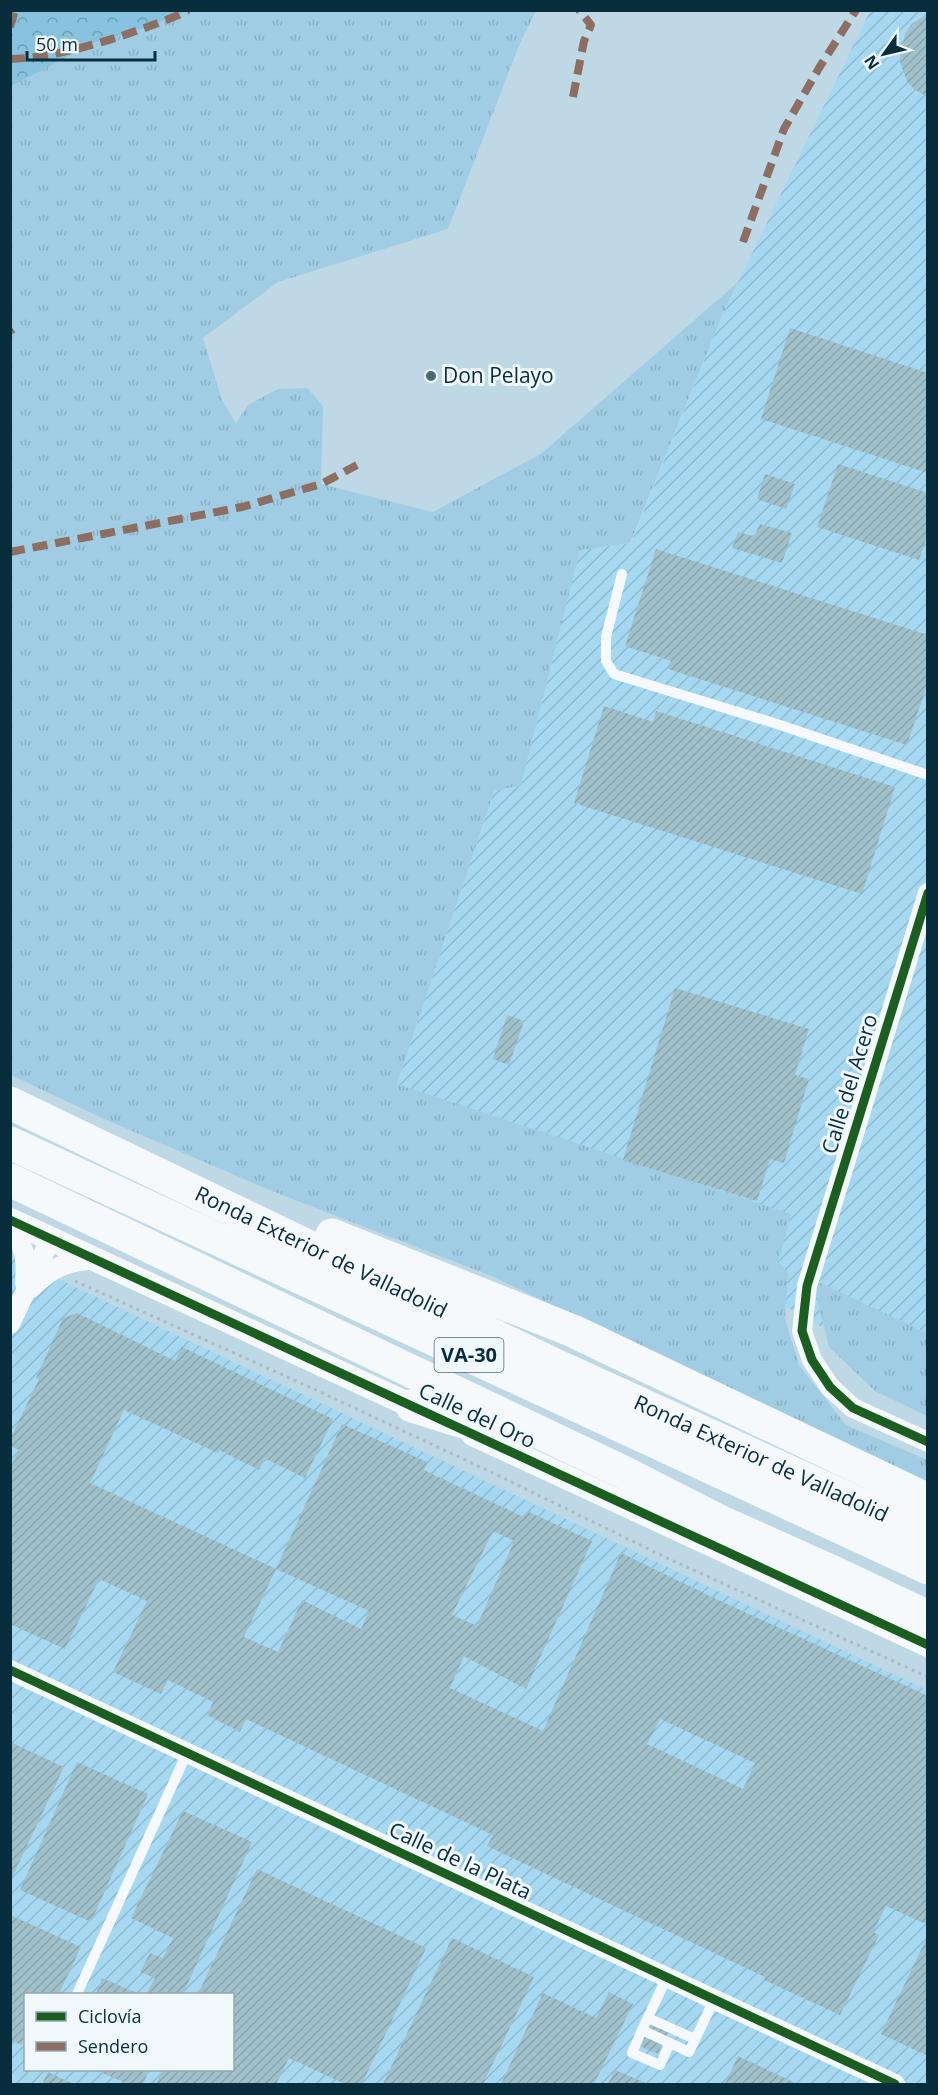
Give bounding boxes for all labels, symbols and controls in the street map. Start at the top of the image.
scale bar [27,24,154,62]
north arrow [854,24,914,84]
text: 50 m [36,32,78,56]
text: N [859,51,884,74]
place label: Don Pelayo [443,361,554,389]
marker: Don Pelayo [424,369,438,383]
street label: Calle del Acero [815,1011,884,1157]
street label: Ronda Exterior de Valladolid [191,1179,452,1324]
road number: VA-30 [434,1338,504,1372]
street label: Calle del Oro [415,1376,540,1454]
street label: Ronda Exterior de Valladolid [630,1388,893,1528]
street label: Calle de la Plata [385,1815,536,1905]
legend [24,1993,234,2071]
text: Ciclovía [78,2004,141,2028]
text: Sendero [78,2034,148,2058]

